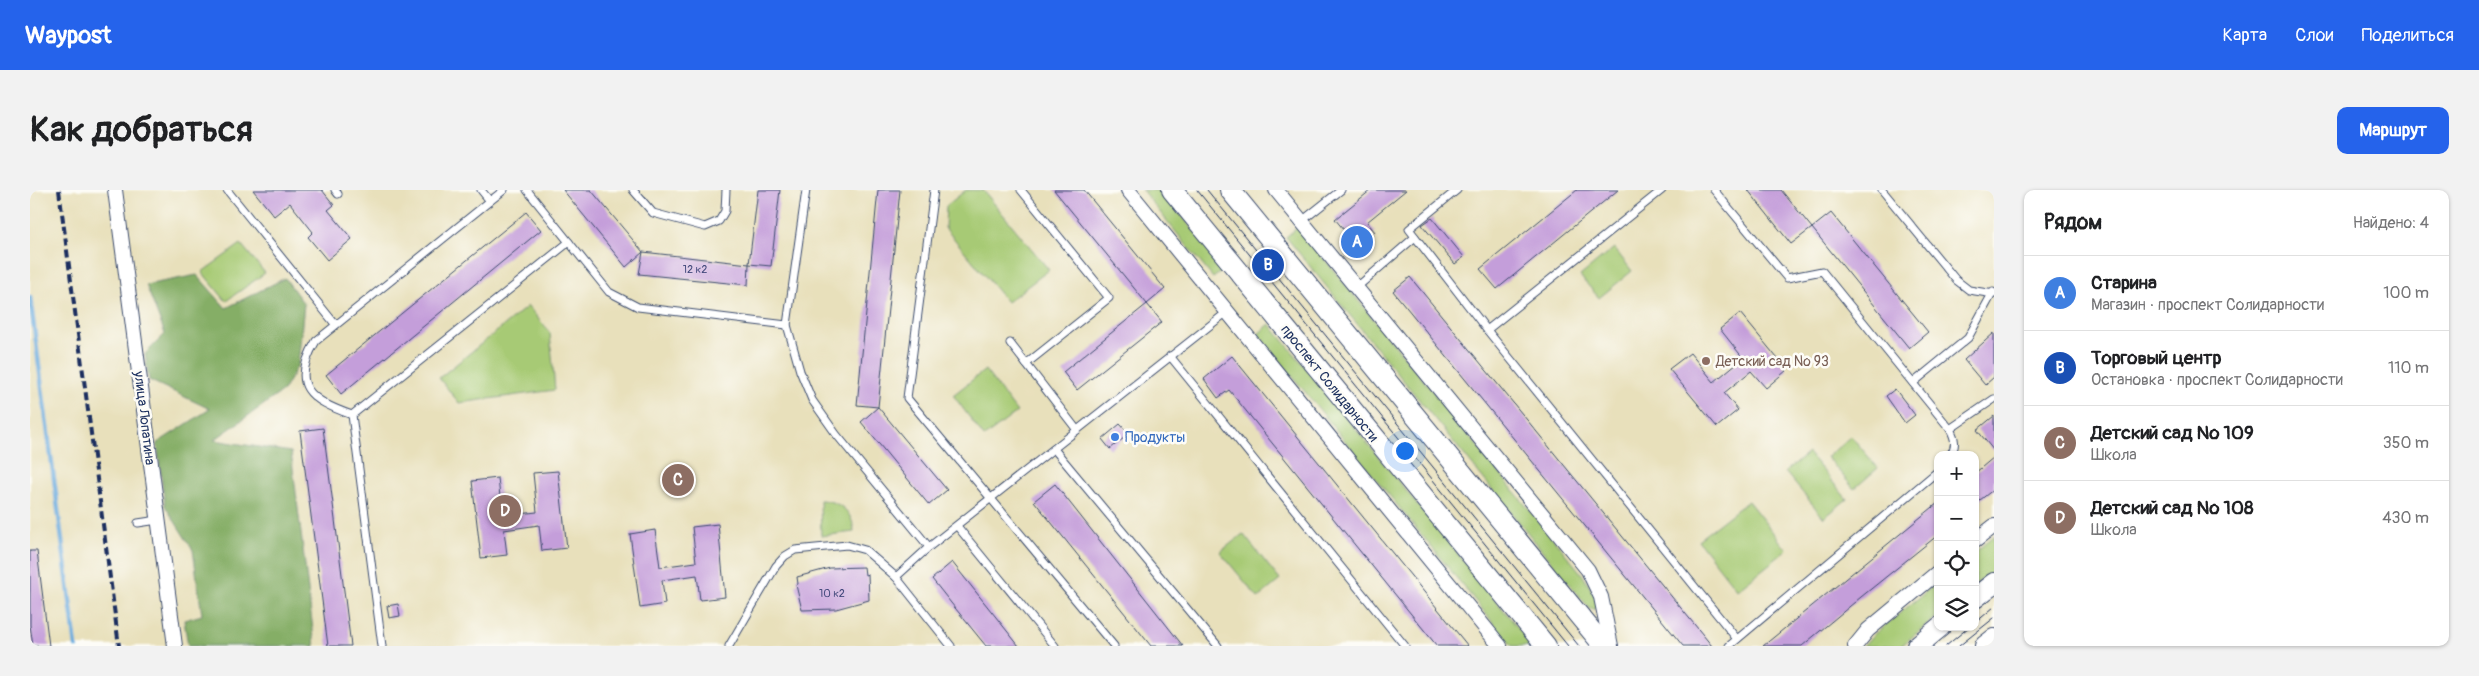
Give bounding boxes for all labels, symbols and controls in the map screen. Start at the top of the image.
text: Waypost [25,21,112,50]
text: Карта [2223,24,2267,47]
text: Слои [2295,24,2333,47]
text: Поделиться [2361,24,2454,47]
button: Маршрут [2337,107,2449,154]
text: Как добраться [30,108,253,152]
text: Рядом [2044,209,2102,236]
text: Найдено: 4 [2353,213,2429,233]
pin: A [1341,223,1373,261]
pin: B [1252,246,1284,284]
house number: 12 к2 [683,263,707,276]
text: Старина [2091,271,2157,295]
text: A [2055,283,2065,303]
text: 100 m [2383,283,2429,303]
text: Магазин · проспект Солидарности [2091,295,2324,315]
street label: проспект Солидарности [1277,321,1382,445]
text: Торговый центр [2091,346,2221,370]
place label: Детский сад № 93 [1715,353,1829,370]
marker: Детский сад № 93 [1700,355,1712,367]
text: B [2055,358,2065,378]
text: 110 m [2388,358,2429,378]
street label: улица Лопатина [130,369,159,466]
text: Остановка · проспект Солидарности [2091,370,2343,390]
text: Детский сад № 109 [2091,421,2254,445]
place label: Продукты [1125,429,1185,446]
marker: Продукты [1109,431,1121,443]
text: C [2055,433,2065,453]
text: 350 m [2383,433,2429,453]
your location [1392,438,1418,464]
text: Школа [2091,445,2137,465]
map controls [1934,451,1979,631]
button: + [1934,451,1979,496]
pin: C [662,461,694,499]
pin: D [489,492,521,530]
button: − [1934,496,1979,541]
text: Детский сад № 108 [2091,496,2254,520]
text: D [2055,508,2065,528]
text: 430 m [2382,508,2429,528]
text: Школа [2091,520,2137,540]
button: locate [1934,541,1979,586]
button: layers [1934,586,1979,631]
house number: 10 к2 [819,587,845,600]

